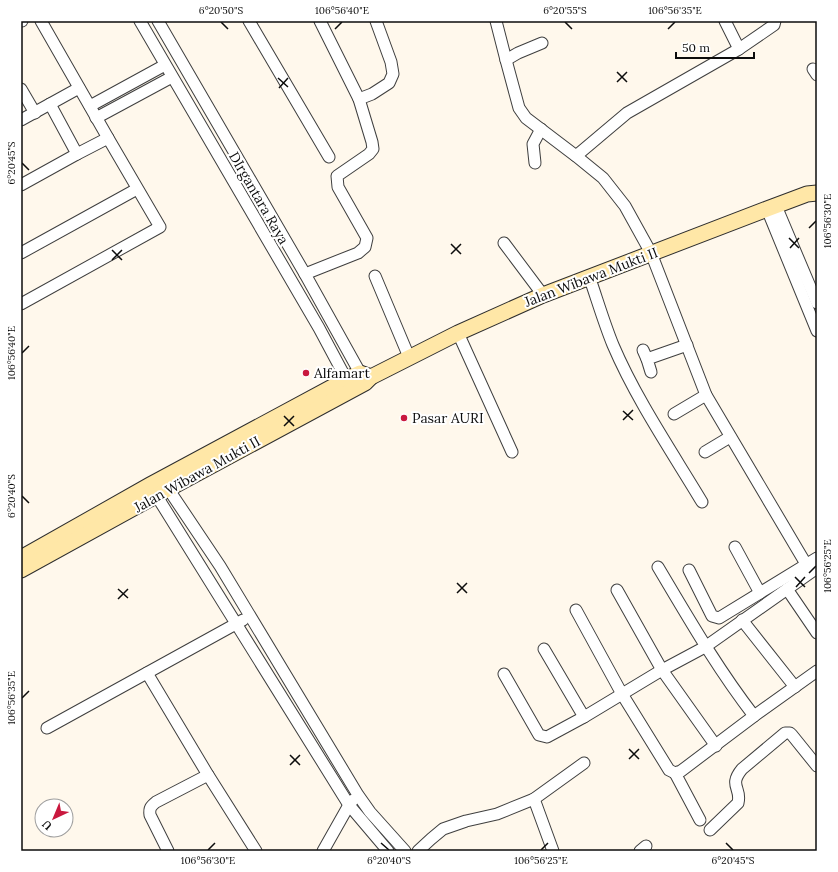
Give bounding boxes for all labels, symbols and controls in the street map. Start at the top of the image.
text: 6°20'50"S [199,4,243,17]
text: 106°56'40"E [315,4,369,17]
text: 6°20'55"S [543,4,587,17]
text: 106°56'35"E [648,4,702,17]
scale bar [676,34,754,60]
text: 50 m [682,40,710,55]
text: 6°20'45"S [5,141,18,185]
street label: DIrgantara Raya [225,148,293,248]
text: 106°56'30"E [821,194,834,248]
street label: Jalan Wibawa Mukti II [521,243,660,311]
text: 106°56'40"E [5,326,18,380]
place label: Alfamart [313,364,370,382]
marker: Alfamart [301,368,311,378]
place label: Pasar AURI [412,409,484,427]
marker: Pasar AURI [399,413,409,423]
street label: Jalan Wibawa Mukti II [130,432,263,517]
text: 6°20'40"S [5,474,18,518]
text: 106°56'25"E [821,539,834,593]
text: 106°56'35"E [5,671,18,725]
north arrow [34,798,74,838]
text: U [39,817,55,833]
text: 106°56'30"E [181,854,235,867]
text: 6°20'40"S [367,854,411,867]
text: 106°56'25"E [514,854,568,867]
text: 6°20'45"S [711,854,755,867]

